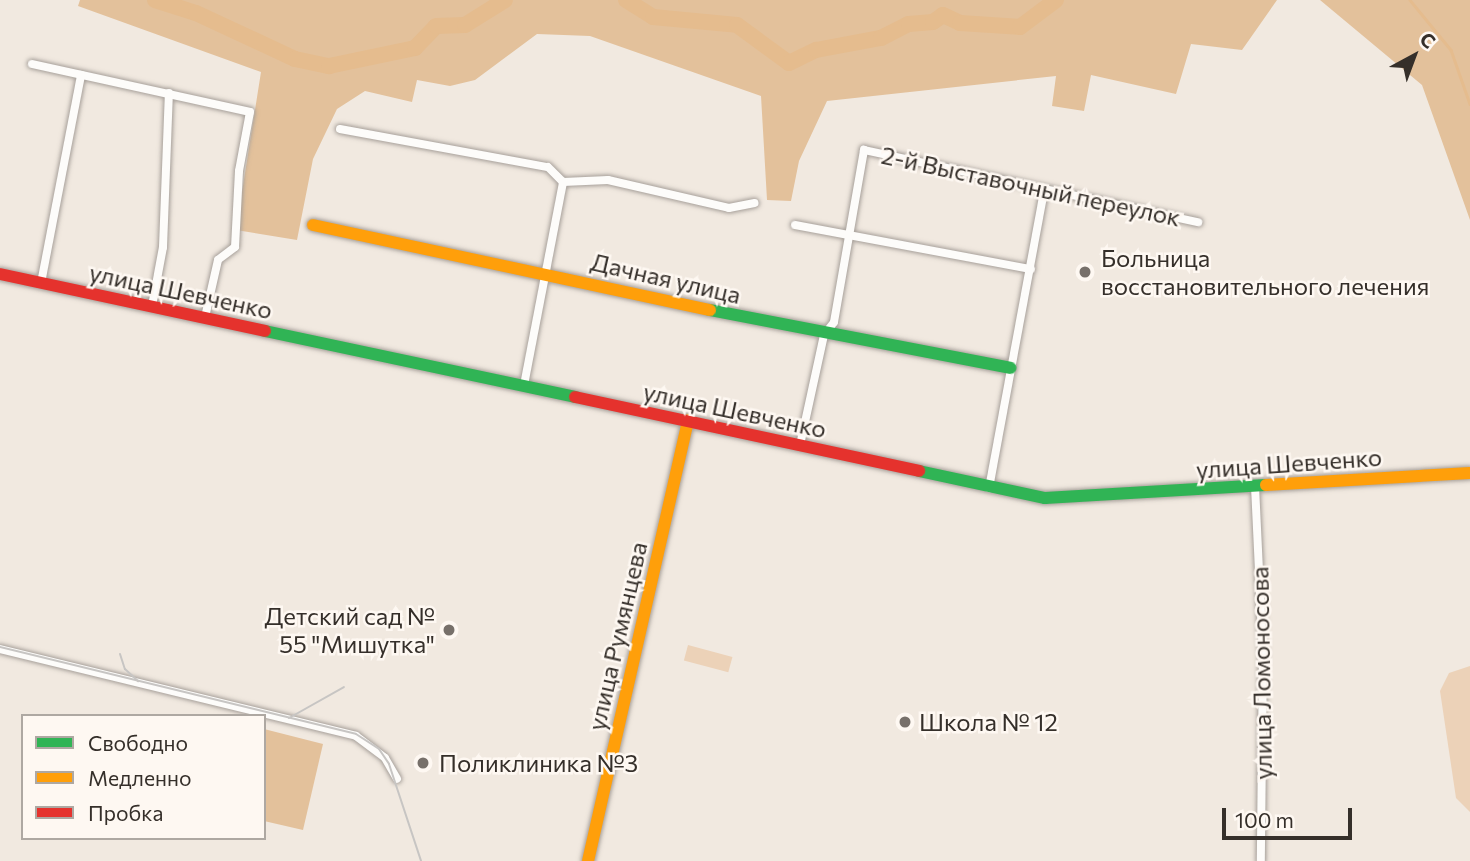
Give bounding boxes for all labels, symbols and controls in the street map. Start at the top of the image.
north arrow [1379,21,1449,91]
text: С [1416,27,1441,53]
street label: 2-й Выставочный переулок [879,140,1183,232]
place label: Больница восстановительного лечения [1101,244,1429,300]
street label: Дачная улица [588,247,744,309]
street label: улица Шевченко [87,258,275,324]
marker: Больница восстановительного лечения [1075,262,1095,282]
street label: улица Шевченко [641,377,829,443]
street label: улица Шевченко [1195,442,1383,484]
street label: улица Румянцева [581,539,653,733]
street label: улица Ломоносова [1245,566,1277,780]
place label: Детский сад № 55 "Мишутка" [264,602,435,658]
marker: Детский сад № 55 "Мишутка" [441,622,457,638]
place label: Школа № 12 [919,708,1058,736]
legend [21,714,266,840]
marker: Школа № 12 [897,714,913,730]
text: Свободно [88,730,188,755]
place label: Поликлиника №3 [439,749,638,777]
marker: Поликлиника №3 [413,753,433,773]
text: Медленно [88,765,192,790]
scale bar [1225,794,1354,838]
text: Пробка [88,800,163,825]
text: 100 m [1235,807,1294,832]

